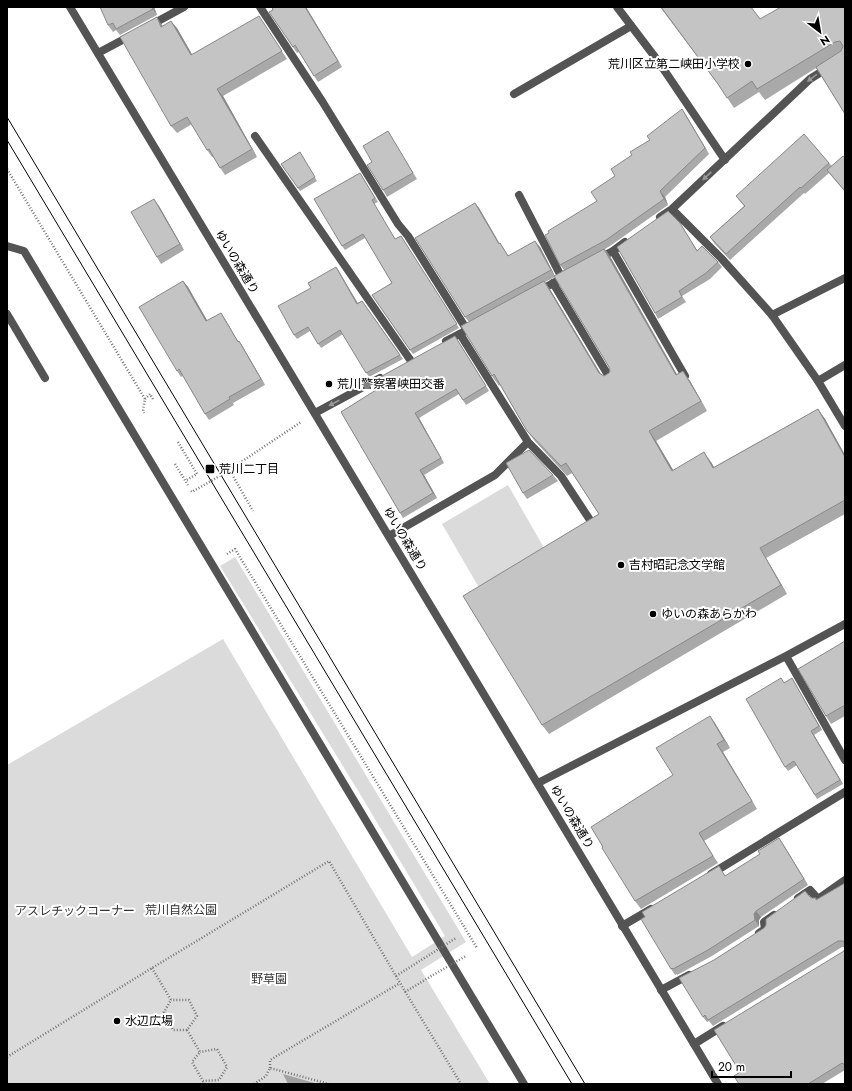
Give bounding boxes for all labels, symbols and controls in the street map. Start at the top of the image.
north arrow [800,12,840,52]
text: N [817,31,833,50]
place label: 荒川区立第二峡田小学校 [608,55,740,73]
marker: 荒川区立第二峡田小学校 [743,59,753,69]
one-way arrow [807,74,818,82]
one-way arrow [702,171,712,181]
street label: ゆいの森通り [211,226,263,298]
place label: 荒川警察署峡田交番 [337,375,445,393]
marker: 荒川警察署峡田交番 [324,379,334,389]
one-way arrow [328,399,340,406]
place label: 荒川二丁目 [219,460,279,478]
marker: 荒川二丁目 [204,463,216,475]
street label: ゆいの森通り [379,503,431,575]
place label: 吉村昭記念文学館 [629,556,725,574]
marker: 吉村昭記念文学館 [616,560,626,570]
place label: ゆいの森あらかわ [661,605,757,623]
marker: ゆいの森あらかわ [648,609,658,619]
street label: ゆいの森通り [546,781,598,853]
park label: 荒川自然公園 [145,901,217,919]
park label: アスレチックコーナー [15,902,135,920]
park label: 野草園 [251,970,287,988]
place label: 水辺広場 [125,1012,173,1030]
marker: 水辺広場 [112,1016,122,1026]
scale bar [712,1053,791,1079]
text: 20 m [718,1058,745,1076]

